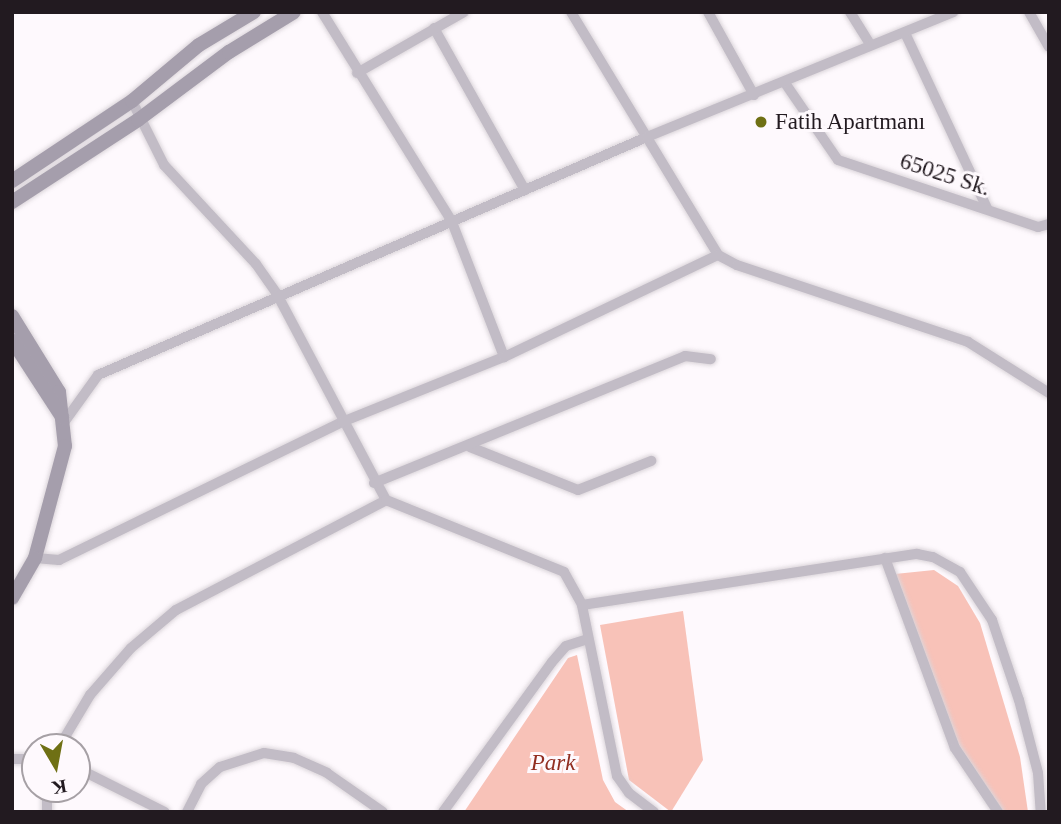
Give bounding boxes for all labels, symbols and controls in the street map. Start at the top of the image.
place label: Fatih Apartmanı [775,108,926,136]
marker: Fatih Apartmanı [753,114,769,130]
street label: 65025 Sk. [896,147,994,203]
north arrow [21,733,91,803]
park label: Park [531,749,575,777]
text: K [50,776,68,799]

